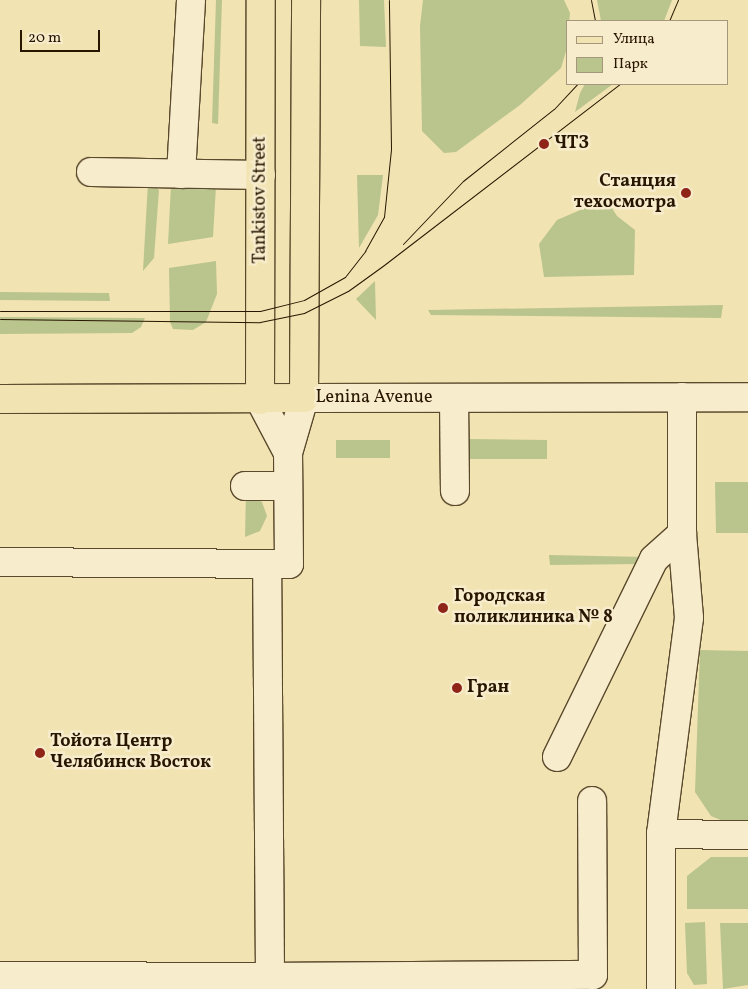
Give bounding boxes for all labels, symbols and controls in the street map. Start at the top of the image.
scale bar [22,20,102,52]
legend [566,20,728,85]
text: 20 m [28,28,61,49]
text: Улица [613,29,655,50]
text: Парк [613,54,648,75]
place label: ЧТЗ [554,133,589,155]
street label: Tankistov Street [250,136,272,264]
marker: ЧТЗ [538,138,550,150]
place label: Станция техосмотра [574,172,676,214]
marker: Станция техосмотра [680,187,692,199]
street label: Lenina Avenue [316,387,432,409]
place label: Городская поликлиника № 8 [454,587,613,630]
marker: Городская поликлиника № 8 [436,601,450,615]
place label: Гран [467,677,509,699]
marker: Гран [451,682,463,694]
place label: Тойота Центр Челябинск Восток [50,732,211,774]
marker: Тойота Центр Челябинск Восток [34,747,46,759]

